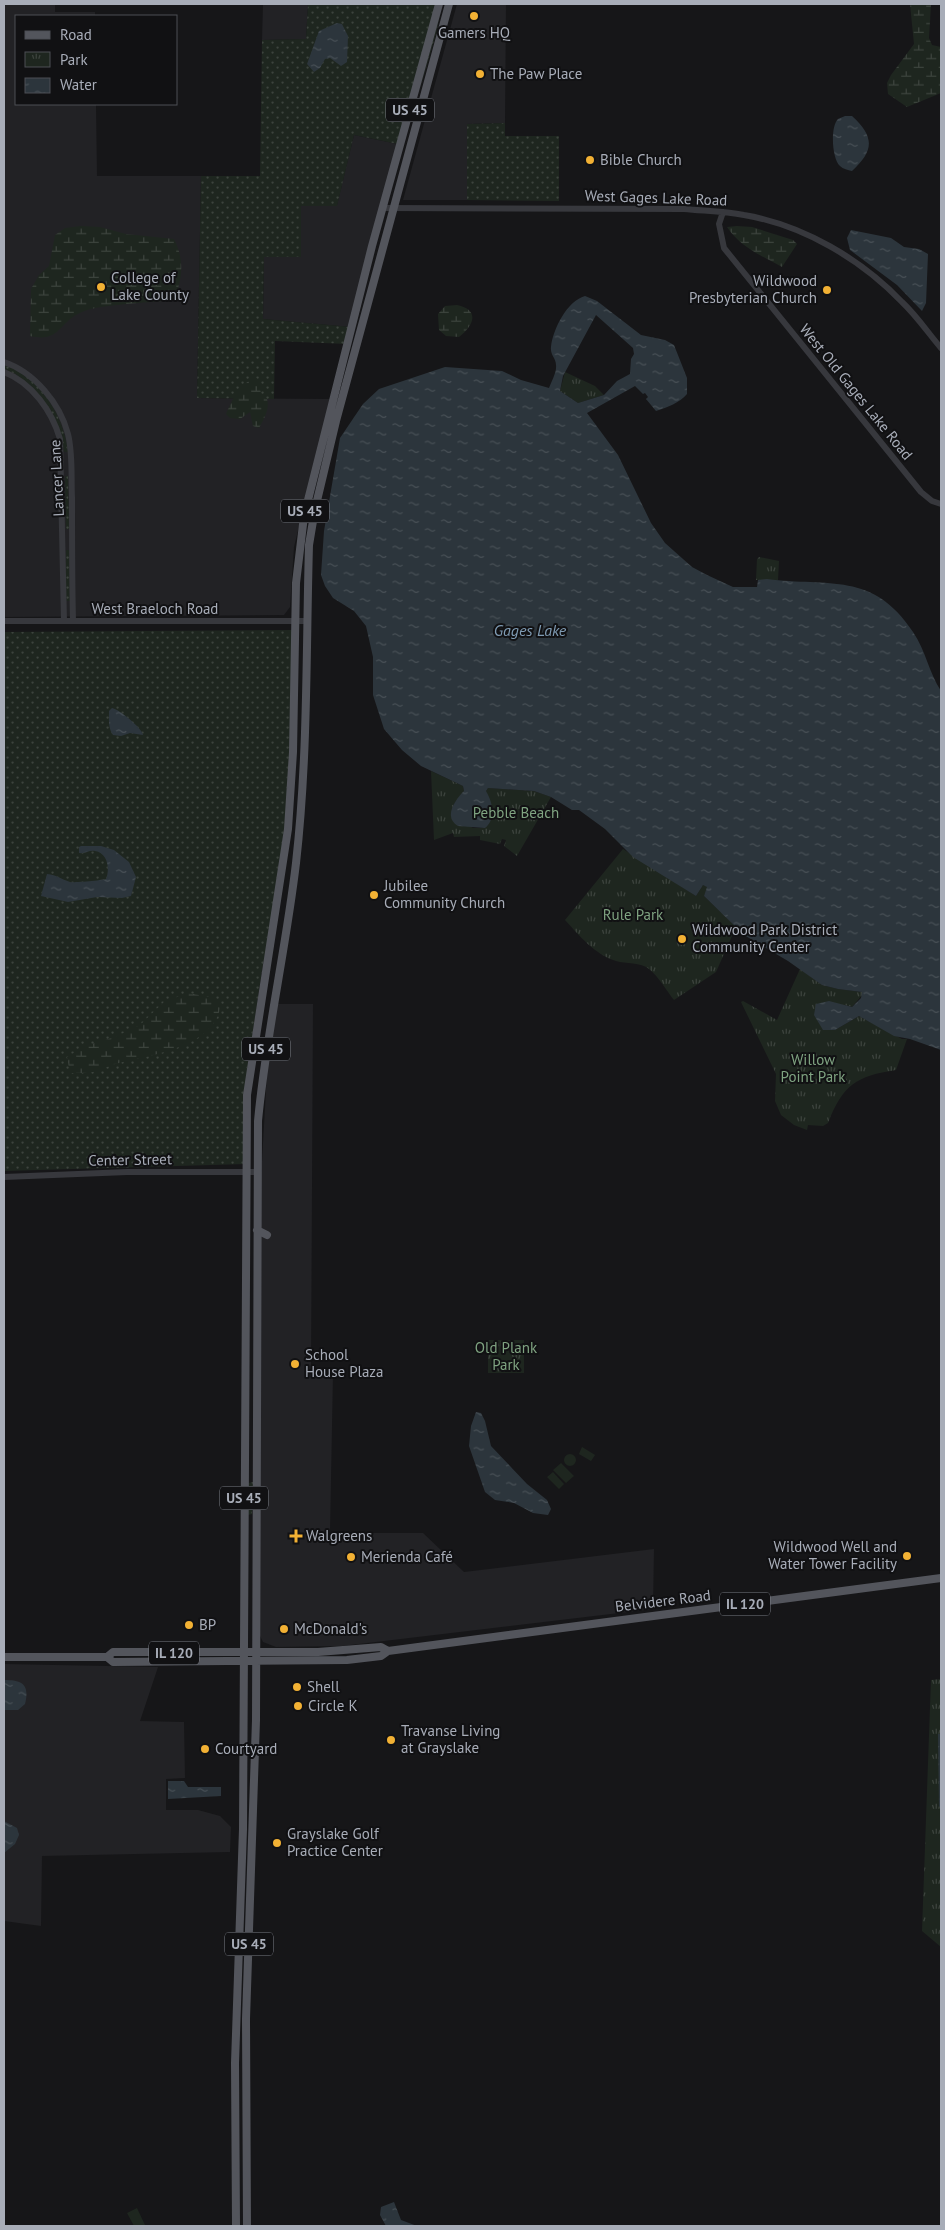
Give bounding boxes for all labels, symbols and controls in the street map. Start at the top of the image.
marker: Gamers HQ [468,10,480,22]
legend [15,15,178,105]
place label: Gamers HQ [438,23,511,42]
text: Road [60,25,92,44]
text: Park [60,50,88,69]
place label: The Paw Place [490,64,582,83]
marker: The Paw Place [474,68,486,80]
text: Water [60,75,97,94]
road number: US 45 [386,98,434,122]
place label: Bible Church [600,150,682,169]
marker: Bible Church [584,154,596,166]
street label: West Gages Lake Road [584,186,728,209]
place label: College of Lake County [111,268,189,304]
place label: Wildwood Presbyterian Church [689,271,817,307]
marker: College of Lake County [95,281,107,293]
marker: Wildwood Presbyterian Church [821,284,833,296]
street label: West Old Gages Lake Road [796,320,917,464]
street label: Lancer Lane [45,439,68,517]
road number: US 45 [281,500,329,522]
street label: West Braeloch Road [92,599,218,618]
water label: Gages Lake [494,620,567,640]
park label: Pebble Beach [473,803,559,822]
place label: Jubilee Community Church [383,876,505,912]
marker: Jubilee Community Church [368,889,380,901]
park label: Rule Park [603,905,664,924]
place label: Wildwood Park District Community Center [692,920,837,956]
marker: Wildwood Park District Community Center [676,933,688,945]
road number: US 45 [242,1038,290,1060]
park label: Willow Point Park [781,1050,846,1086]
street label: Center Street [88,1149,172,1170]
park label: Old Plank Park [475,1338,538,1374]
place label: School House Plaza [305,1345,384,1381]
marker: School House Plaza [289,1358,301,1370]
road number: US 45 [220,1486,268,1510]
place label: Walgreens [306,1526,372,1545]
marker: Walgreens [290,1530,302,1542]
place label: Wildwood Well and Water Tower Facility [768,1537,897,1573]
place label: Merienda Café [361,1547,453,1566]
marker: Wildwood Well and Water Tower Facility [901,1550,913,1562]
marker: Merienda Café [345,1551,357,1563]
street label: Belvidere Road [614,1585,712,1616]
road number: IL 120 [720,1592,770,1616]
place label: BP [199,1615,216,1634]
marker: BP [183,1619,195,1631]
place label: McDonald's [294,1619,367,1638]
marker: McDonald's [278,1623,290,1635]
road number: IL 120 [149,1642,199,1665]
place label: Shell [307,1677,340,1696]
marker: Shell [291,1681,303,1693]
place label: Circle K [308,1696,358,1715]
marker: Circle K [292,1700,304,1712]
place label: Travanse Living at Grayslake [401,1721,500,1757]
marker: Travanse Living at Grayslake [385,1734,397,1746]
place label: Courtyard [215,1739,277,1758]
marker: Courtyard [199,1743,211,1755]
place label: Grayslake Golf Practice Center [287,1824,383,1860]
marker: Grayslake Golf Practice Center [271,1837,283,1849]
road number: US 45 [225,1932,273,1956]

